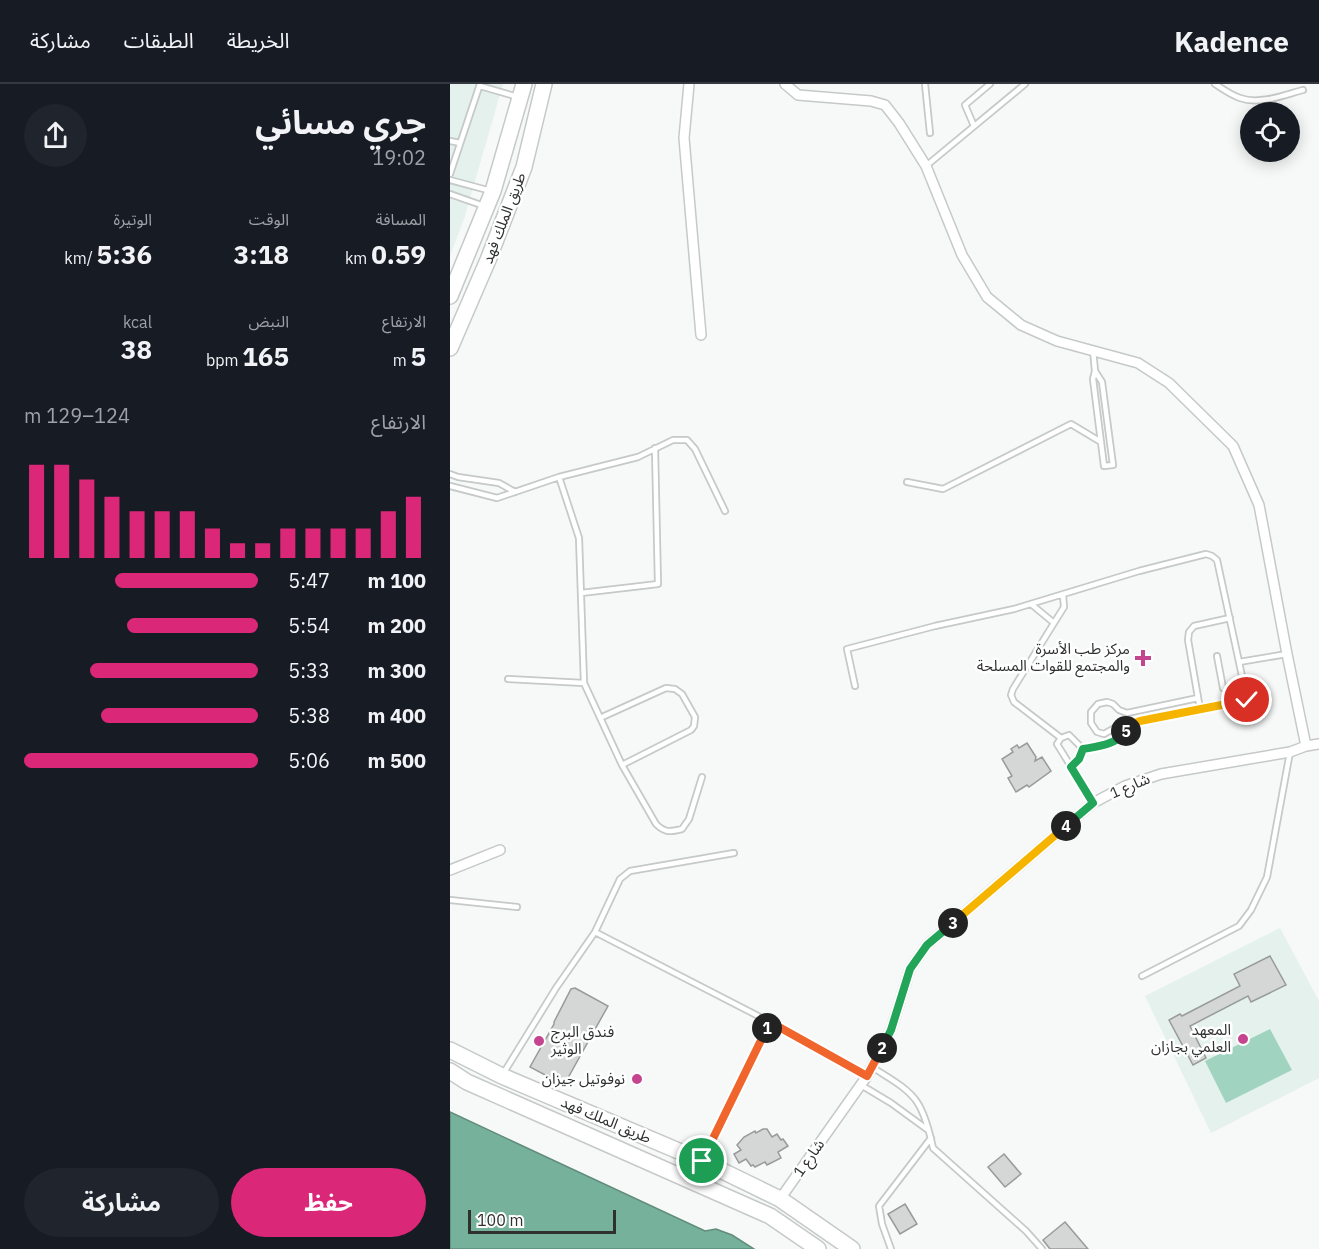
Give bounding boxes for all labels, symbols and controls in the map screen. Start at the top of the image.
text: Kadence [1174,23,1289,60]
text: مشاركة [30,26,91,54]
text: الطبقات [124,26,194,54]
text: الخريطة [227,26,290,54]
text: جري مسائي [255,100,426,143]
map controls [1240,102,1300,162]
button: locate [1240,102,1300,162]
button: share [24,104,87,167]
text: 19:02 [372,144,426,171]
street label: طريق الملك فهد [477,170,531,266]
text: الوتيرة [114,209,152,229]
text: الوقت [249,209,289,229]
text: المسافة [376,209,426,229]
text: 5:36 [97,237,152,271]
text: 3:18 [234,237,289,271]
text: 0.59 [371,237,426,271]
text: /km [64,248,97,268]
text: km [345,248,371,268]
text: النبض [248,311,289,331]
text: الارتفاع [382,311,426,331]
text: kcal [123,312,152,332]
text: 38 [121,332,152,366]
text: 165 [242,339,289,373]
text: 5 [410,339,426,373]
text: bpm [206,350,242,370]
text: m [393,350,410,370]
text: 124–129 m [24,402,130,429]
text: الارتفاع [371,408,426,435]
text: 5:47 [288,567,330,594]
text: 100 m [367,567,426,594]
text: 5:54 [288,612,330,639]
text: 200 m [367,612,426,639]
place label: مركز طب الأسرة والمجتمع للقوات المسلحة [977,639,1130,678]
marker: مركز طب الأسرة والمجتمع للقوات المسلحة [1134,649,1152,667]
text: 5:33 [288,657,330,684]
text: 300 m [367,657,426,684]
pin [1221,674,1272,725]
icon: check [1230,683,1263,716]
text: 5:38 [288,702,330,729]
text: 400 m [367,702,426,729]
pin: 5 [1111,716,1141,746]
text: 5 [1121,721,1131,741]
text: 5:06 [288,747,330,774]
text: 500 m [367,747,426,774]
street label: شارع 1 [1107,769,1154,805]
pin: 4 [1051,811,1081,841]
text: 4 [1061,816,1071,836]
pin: 3 [938,908,968,938]
text: 3 [948,913,958,933]
pin: 1 [752,1013,782,1043]
text: 1 [762,1018,772,1038]
place label: المعهد العلمي بجازان [1151,1020,1231,1058]
place label: فندق البرج الوثير [550,1022,614,1058]
marker: المعهد العلمي بجازان [1236,1032,1250,1046]
pin: 2 [867,1033,897,1063]
marker: فندق البرج الوثير [532,1034,546,1048]
text: 2 [877,1038,887,1058]
place label: نوفوتيل جيزان [542,1069,625,1088]
marker: نوفوتيل جيزان [630,1072,644,1086]
street label: طريق الملك فهد [558,1092,654,1148]
pin [676,1135,727,1186]
street label: شارع 1 [789,1135,831,1182]
icon: arrive [685,1144,718,1177]
button: مشاركة [24,1168,219,1237]
button: حفظ [231,1168,426,1237]
scale bar [468,1207,616,1234]
text: 100 m [477,1210,524,1230]

